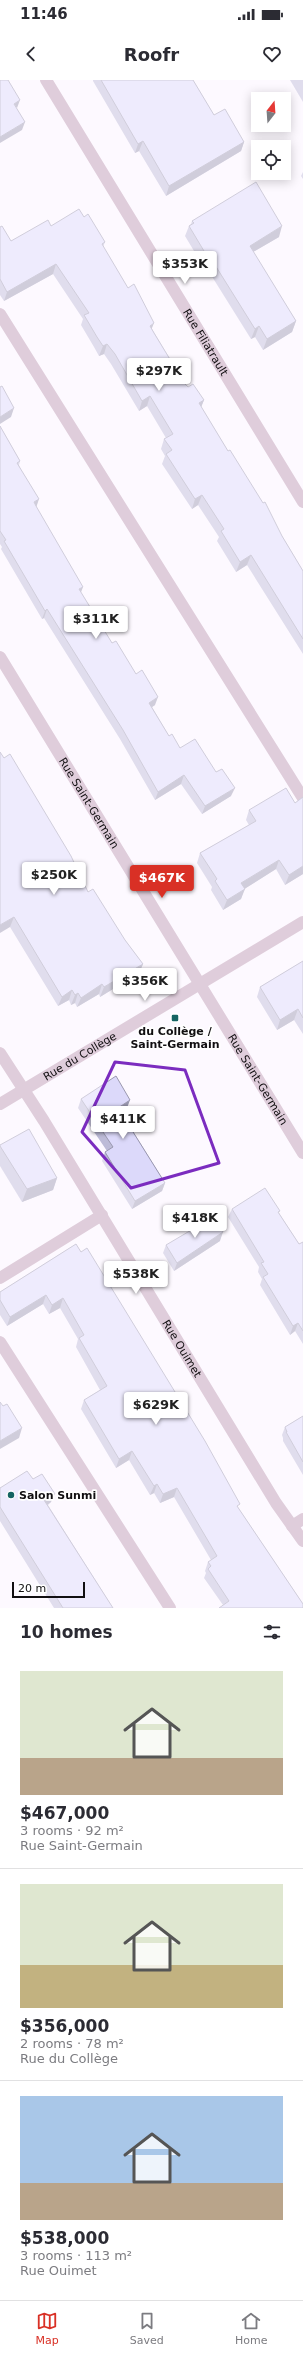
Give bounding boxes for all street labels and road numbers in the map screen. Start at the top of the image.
street label: Rue Filiatrault [180,307,231,379]
street label: Rue Saint-Germain [56,755,121,851]
street label: Rue du Collège [41,1029,119,1083]
street label: Rue Saint-Germain [225,1032,290,1127]
street label: Rue Ouimet [159,1317,204,1380]

